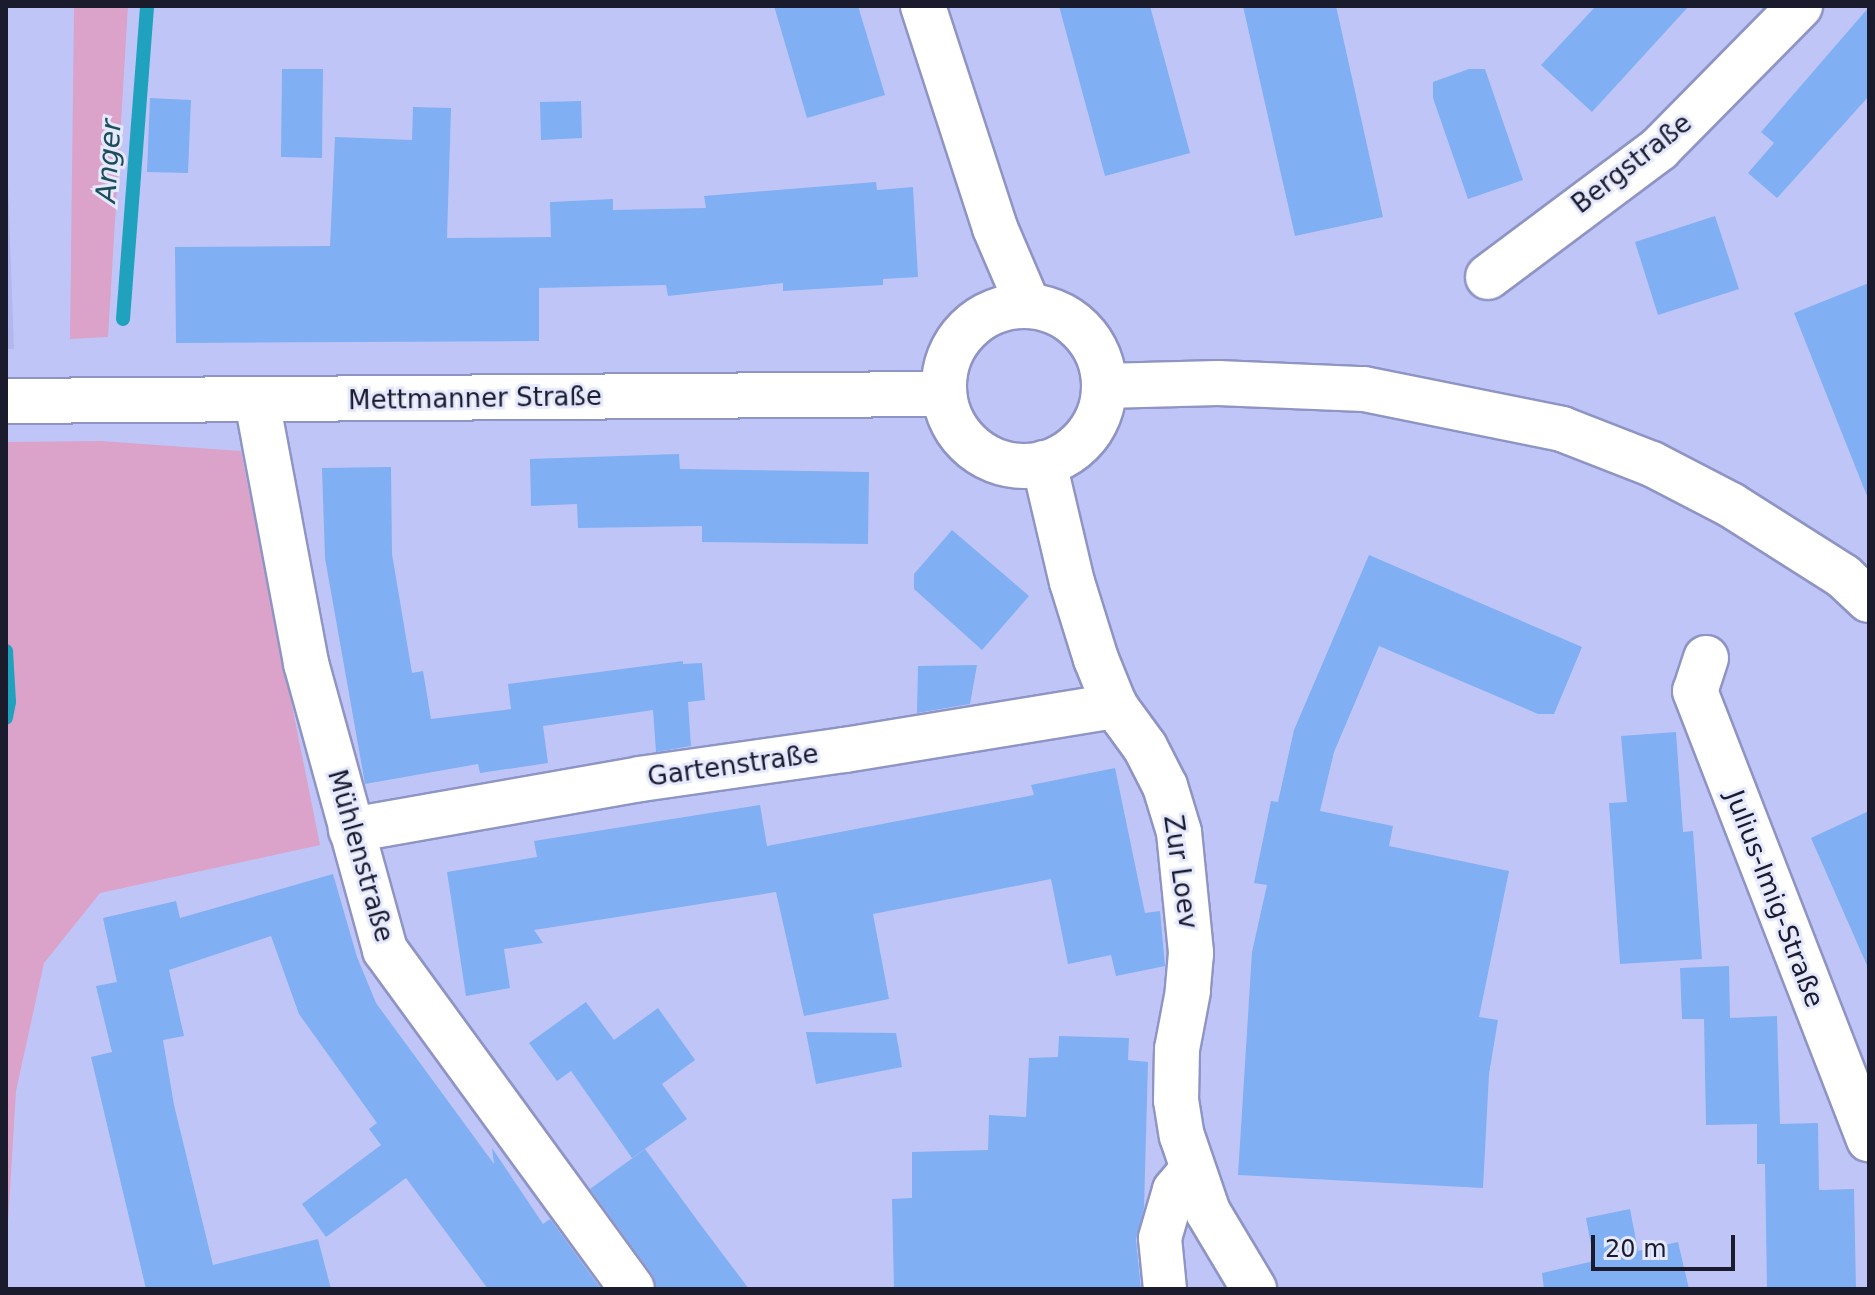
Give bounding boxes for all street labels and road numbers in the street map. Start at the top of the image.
street label: Bergstraße [1566,108,1698,220]
street label: Mettmanner Straße [348,381,602,417]
street label: Gartenstraße [646,739,820,793]
street label: Mühlenstraße [320,766,400,946]
street label: Julius-Imig-Straße [1718,786,1830,1012]
street label: Zur Loev [1157,813,1203,931]

